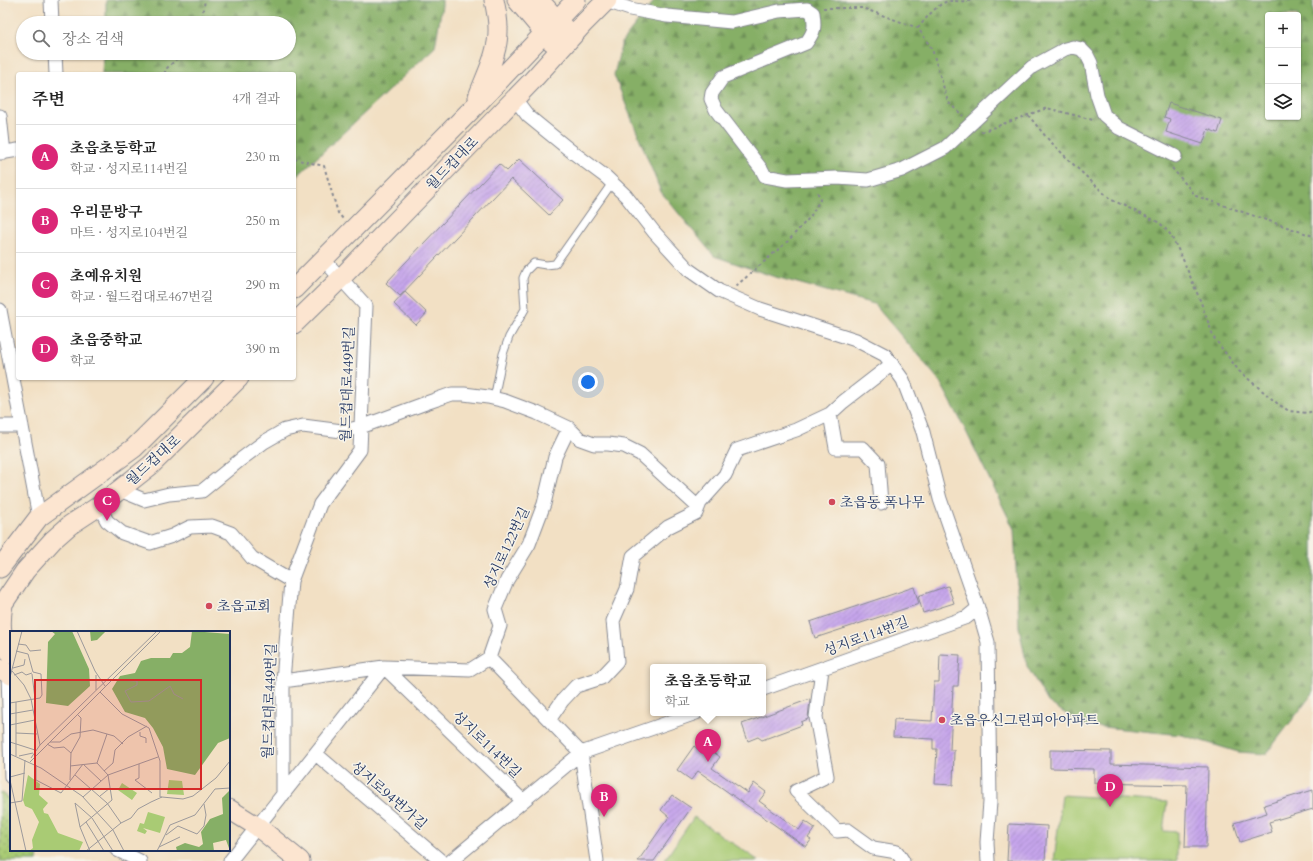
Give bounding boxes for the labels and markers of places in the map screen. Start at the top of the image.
pin: C [94,488,120,521]
place label: 초읍동 폭나무 [840,493,925,512]
marker: 초읍동 폭나무 [827,497,837,507]
place label: 초읍교회 [217,597,271,616]
marker: 초읍교회 [204,601,214,611]
place label: 초읍우신그린피아아파트 [950,711,1099,730]
marker: 초읍우신그린피아아파트 [937,715,947,725]
pin: A [695,729,721,762]
pin: D [1097,774,1123,807]
pin: B [591,784,617,817]

